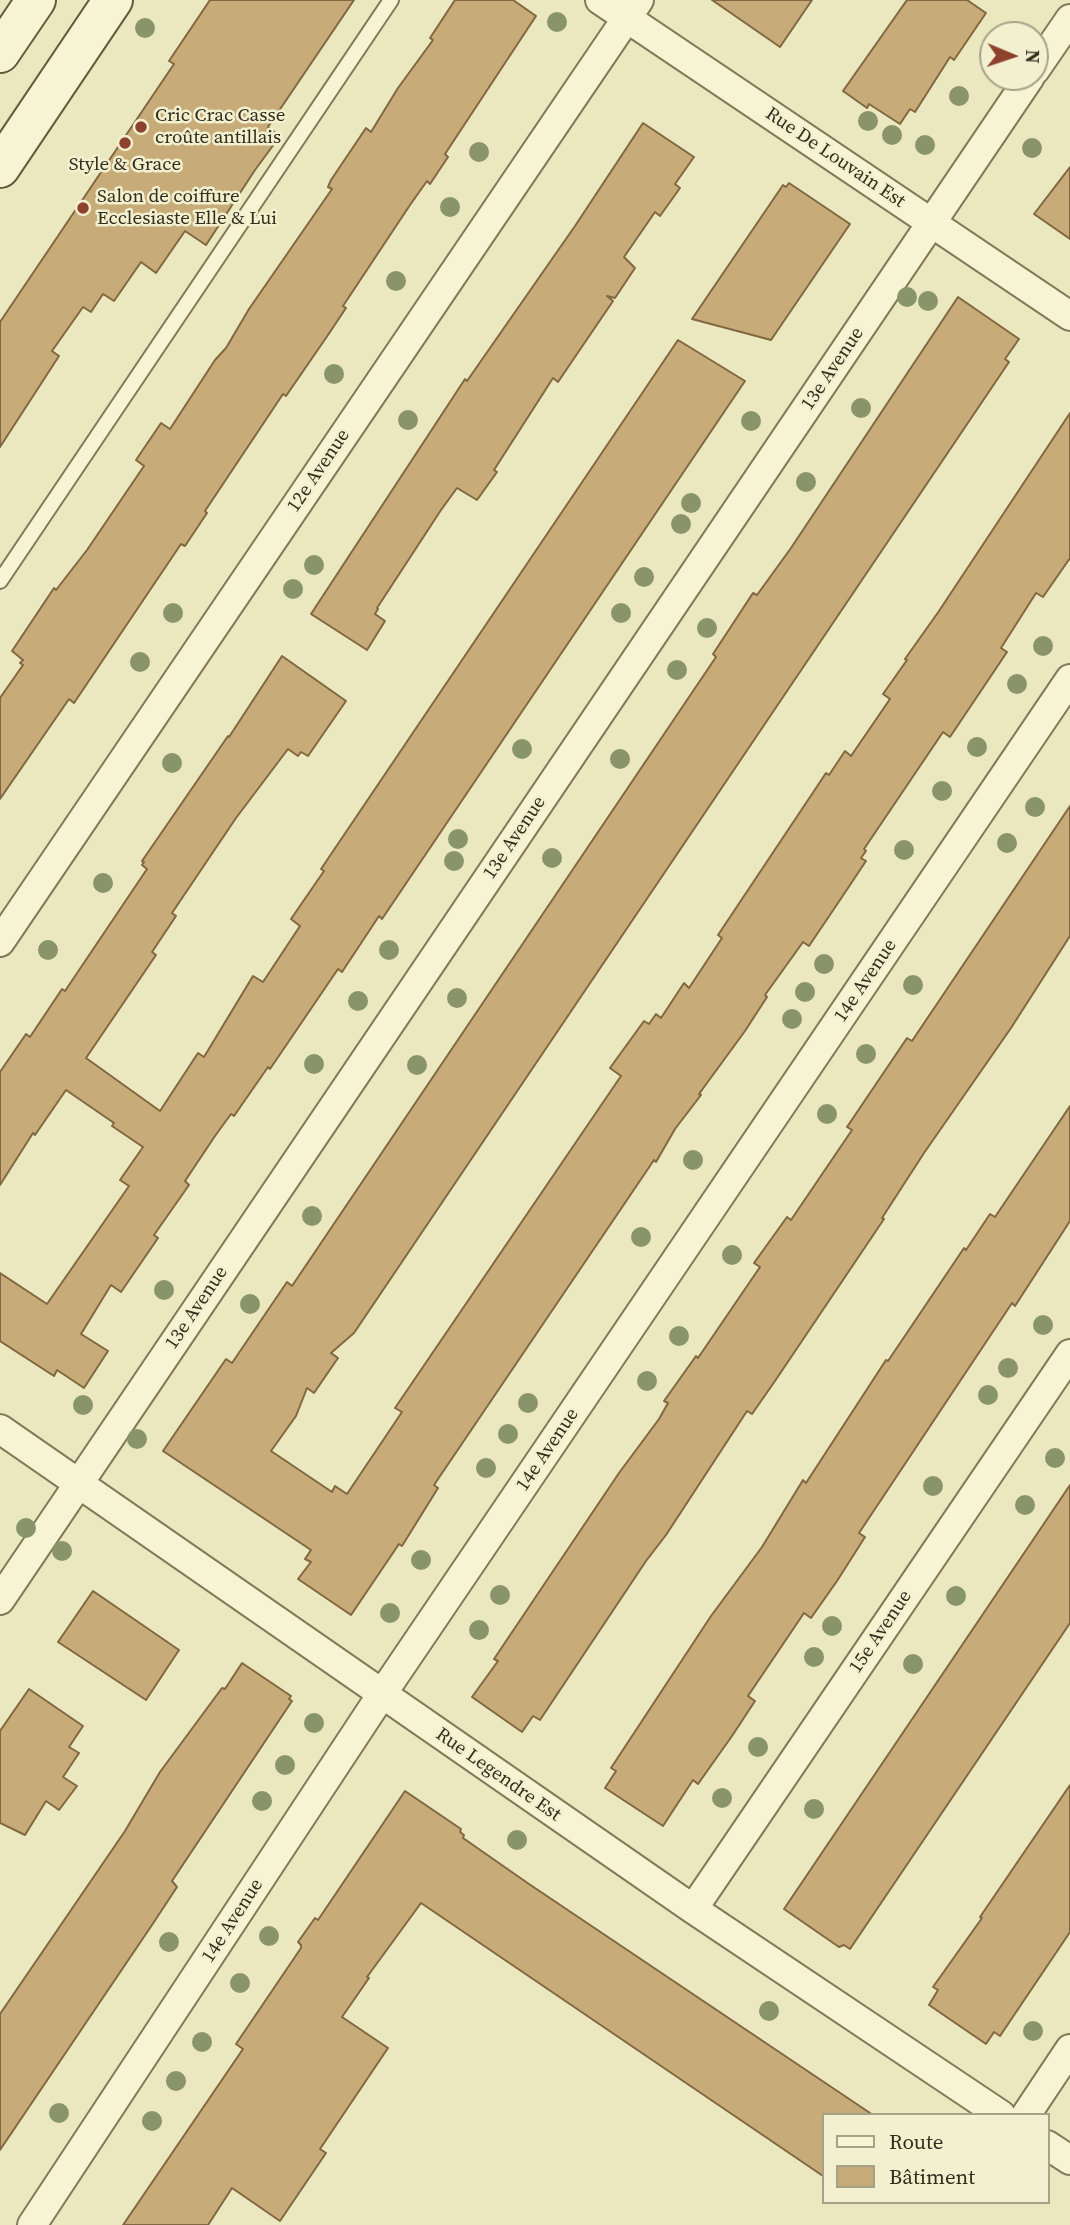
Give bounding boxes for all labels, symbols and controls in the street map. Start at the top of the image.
north arrow [979,21,1049,91]
text: N [1020,49,1046,64]
street label: Rue De Louvain Est [761,103,909,213]
place label: Cric Crac Casse croûte antillais [155,105,285,149]
marker: Cric Crac Casse croûte antillais [133,119,149,135]
marker: Style & Grace [117,135,133,151]
place label: Style & Grace [69,154,181,176]
place label: Salon de coiffure Ecclesiaste Elle & Lui [97,186,277,230]
marker: Salon de coiffure Ecclesiaste Elle & Lui [75,200,91,216]
street label: 13e Avenue [797,323,869,415]
street label: 12e Avenue [283,425,355,517]
street label: 13e Avenue [479,792,551,884]
street label: 14e Avenue [830,935,902,1027]
street label: 13e Avenue [161,1262,233,1354]
street label: 14e Avenue [512,1404,584,1496]
street label: 15e Avenue [845,1586,917,1678]
street label: Rue Legendre Est [431,1723,565,1827]
street label: 14e Avenue [197,1875,269,1967]
legend [822,2113,1049,2204]
text: Route [889,2127,944,2156]
text: Bâtiment [889,2162,975,2191]

